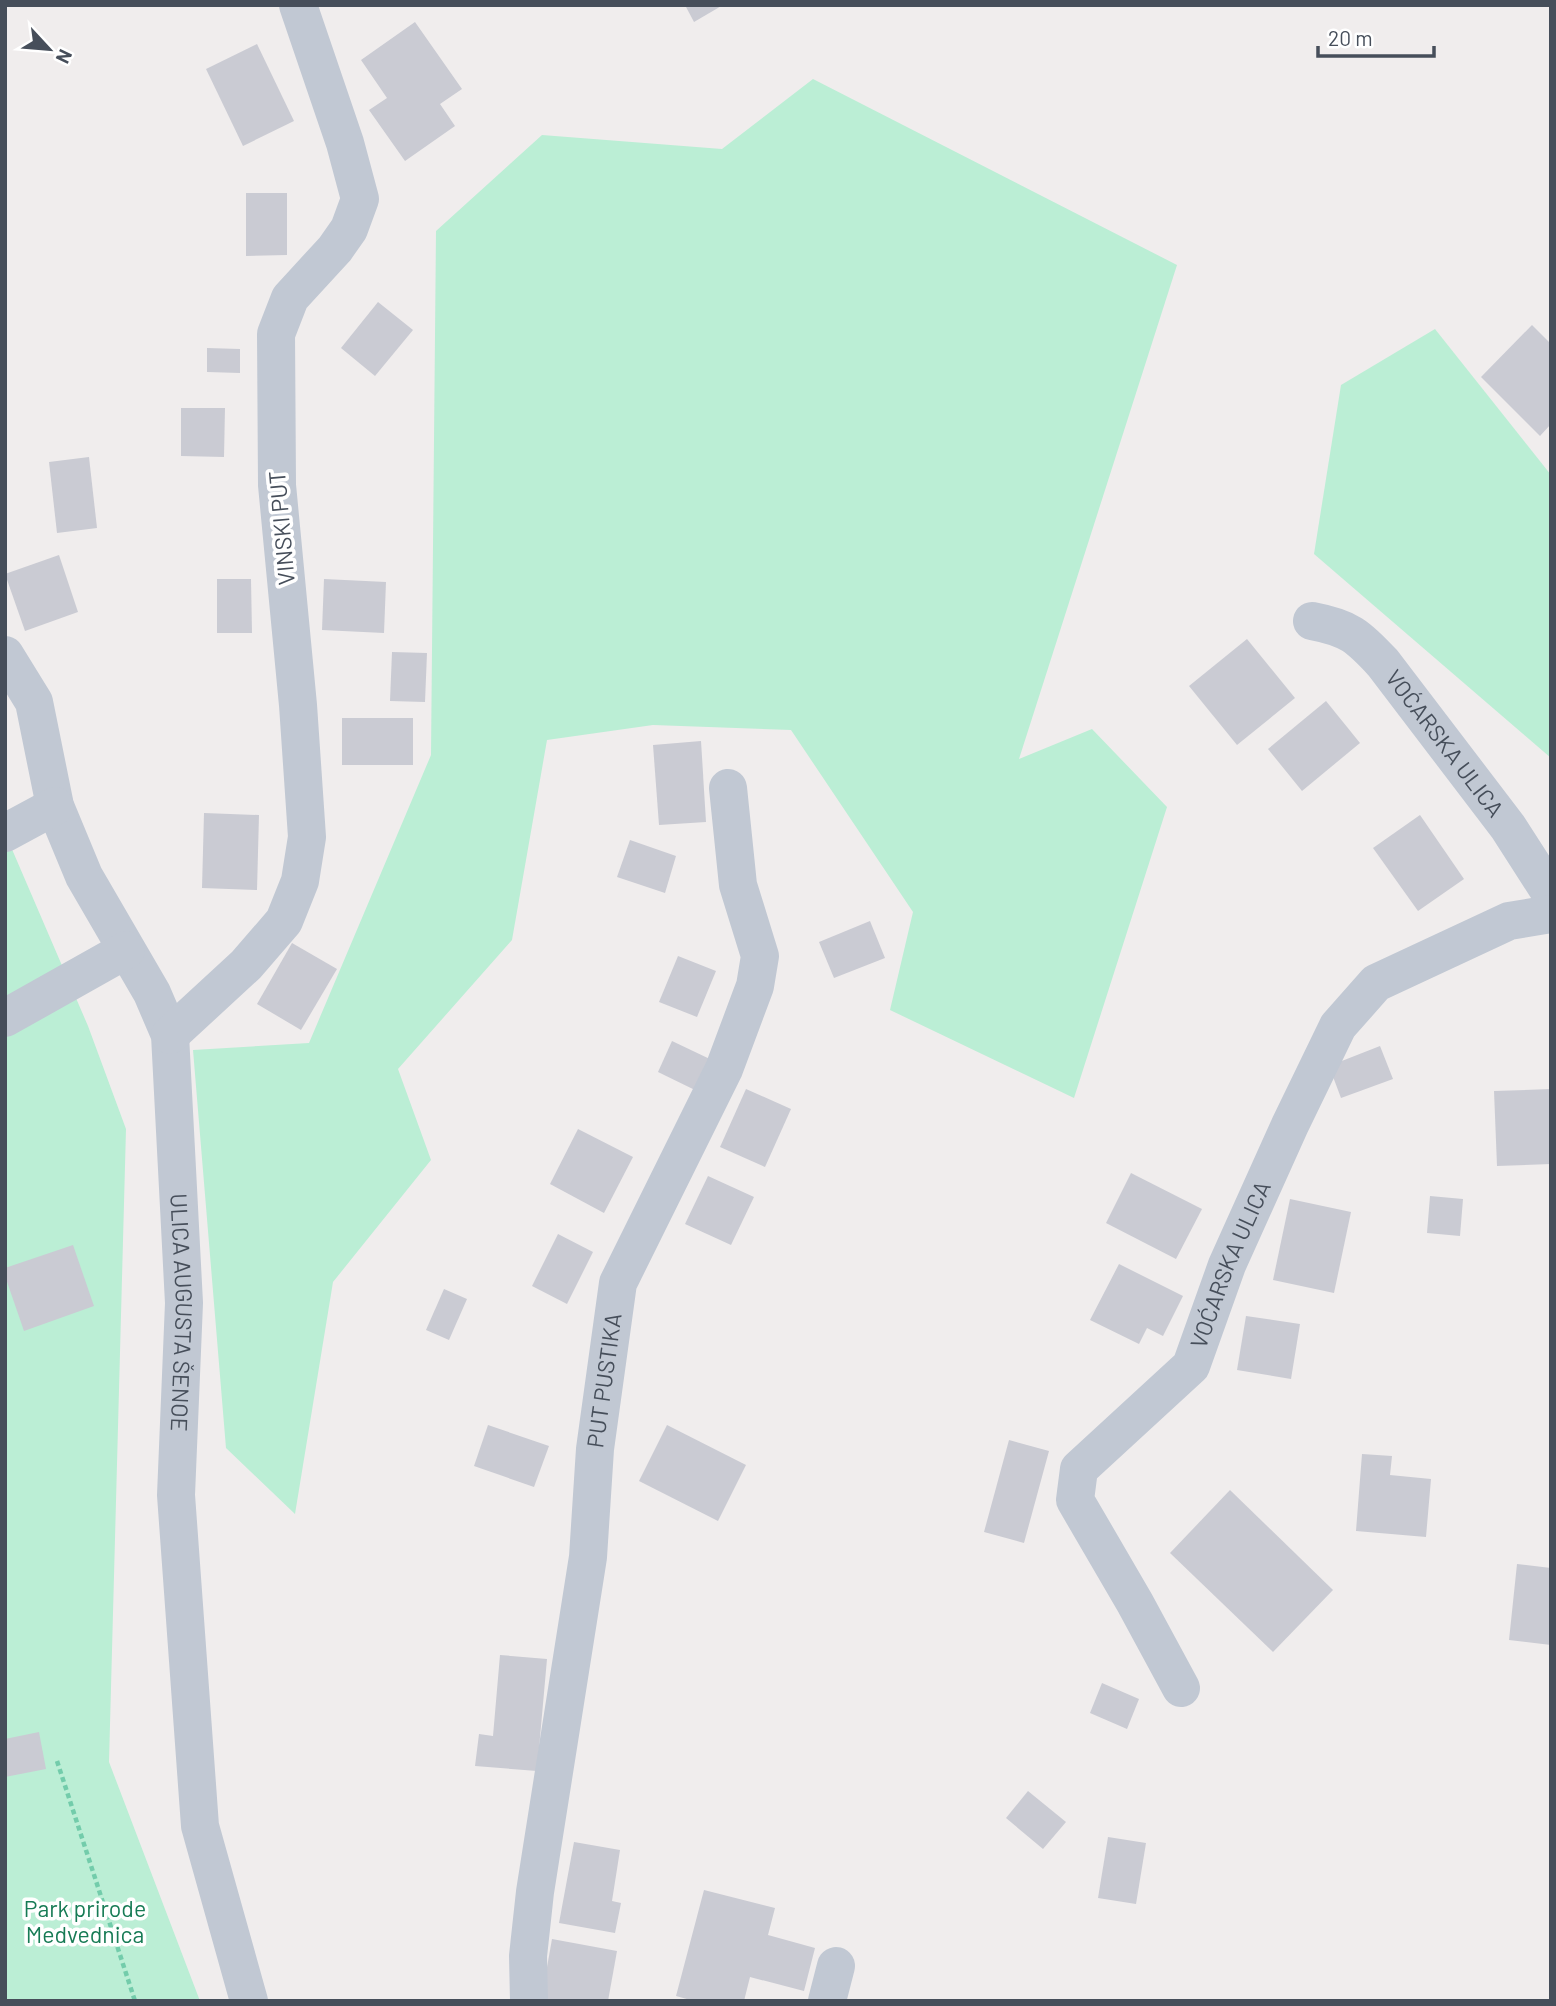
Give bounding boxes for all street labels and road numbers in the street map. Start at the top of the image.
street label: VINSKI PUT [262,470,300,586]
street label: VOĆARSKA ULICA [1380,664,1510,822]
street label: VOĆARSKA ULICA [1184,1176,1276,1352]
street label: ULICA AUGUSTA ŠENOE [165,1193,199,1432]
street label: PUT PUSTIKA [580,1311,627,1449]

